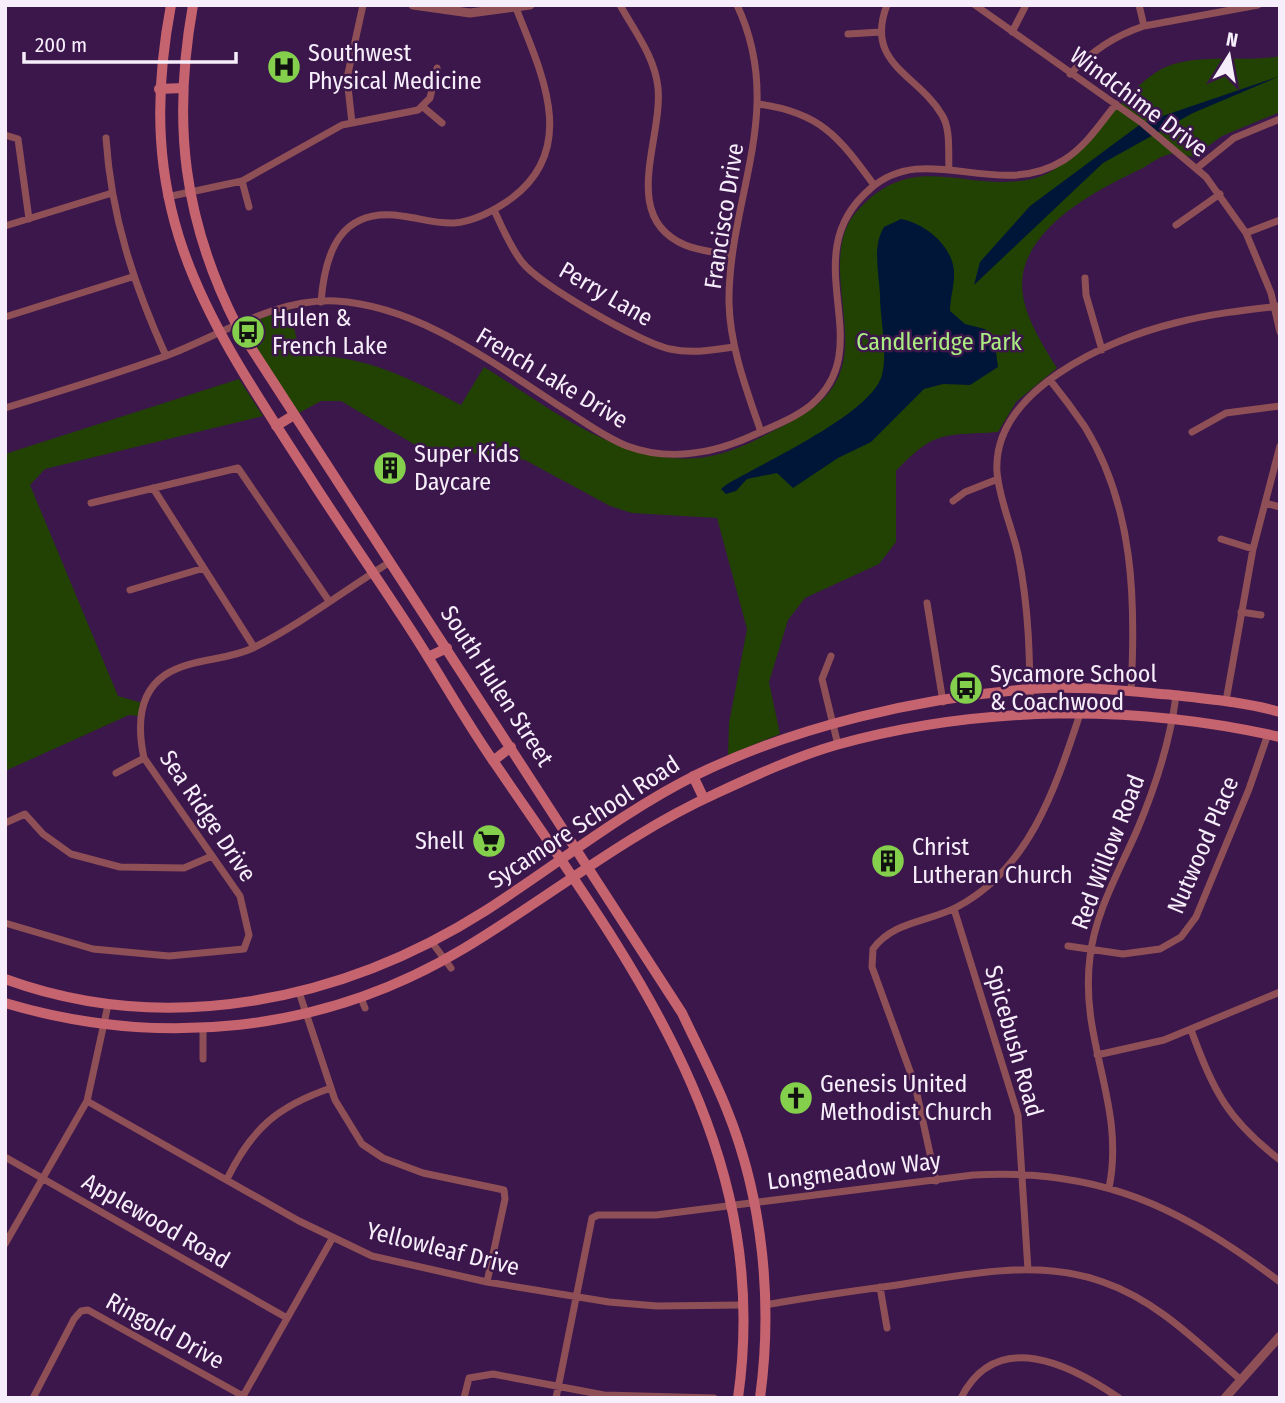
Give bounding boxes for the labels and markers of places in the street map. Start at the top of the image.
place label: Southwest Physical Medicine [308,39,482,95]
hospital icon: Southwest Physical Medicine [265,48,303,86]
place label: Hulen & French Lake [272,304,388,360]
bus stop icon: Hulen & French Lake [229,313,267,351]
place label: Super Kids Daycare [414,440,519,496]
building icon: Super Kids Daycare [371,449,409,487]
place label: Sycamore School & Coachwood [990,660,1157,716]
bus stop icon: Sycamore School & Coachwood [947,669,985,707]
supermarket icon: Shell [470,822,508,860]
place label: Shell [415,827,464,855]
place label: Christ Lutheran Church [912,833,1073,889]
building icon: Christ Lutheran Church [869,842,907,880]
place label: Genesis United Methodist Church [820,1070,992,1126]
church icon: Genesis United Methodist Church [777,1079,815,1117]

